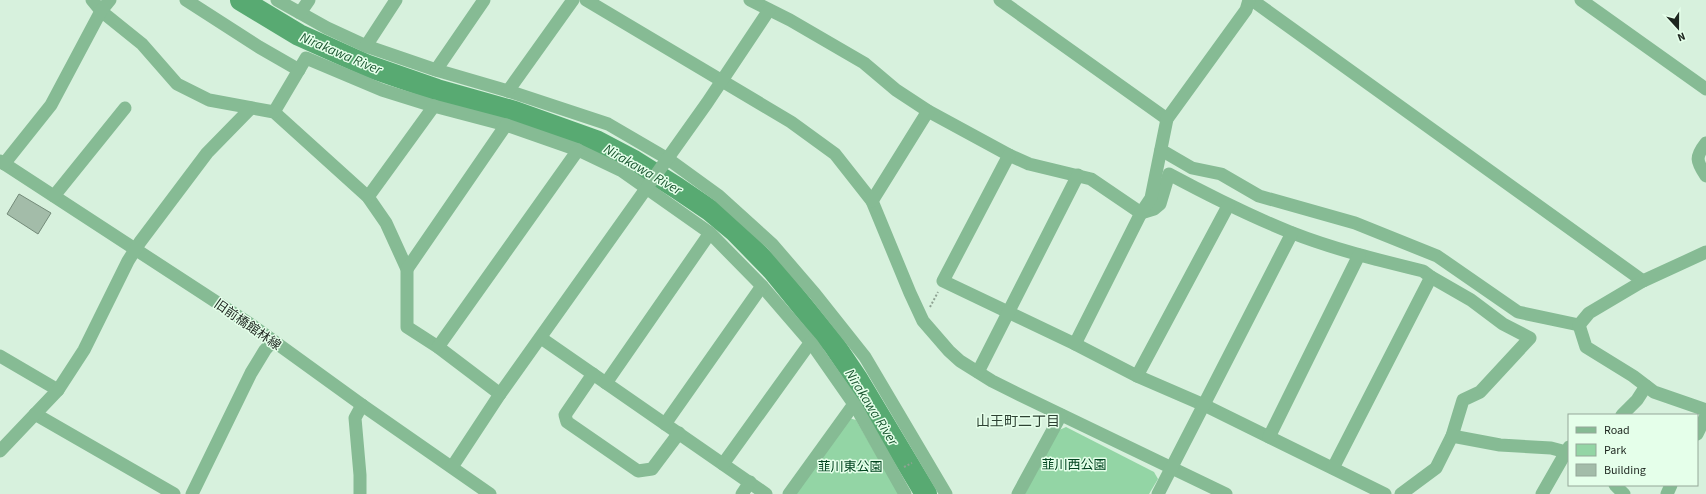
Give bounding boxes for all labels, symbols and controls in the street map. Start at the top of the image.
north arrow [1658,8,1698,48]
water label: Nirakawa River [297,28,386,81]
text: N [1675,29,1688,45]
water label: Nirakawa River [600,139,686,201]
street label: 旧前橋館林線 [210,295,285,355]
water label: Nirakawa River [840,365,903,451]
district label: 山王町二丁目 [976,412,1060,432]
legend [1568,414,1698,486]
text: Road [1604,422,1630,439]
text: Park [1604,442,1626,459]
park label: 韮川西公園 [1041,456,1107,474]
park label: 韮川東公園 [817,458,883,476]
text: Building [1604,462,1646,479]

